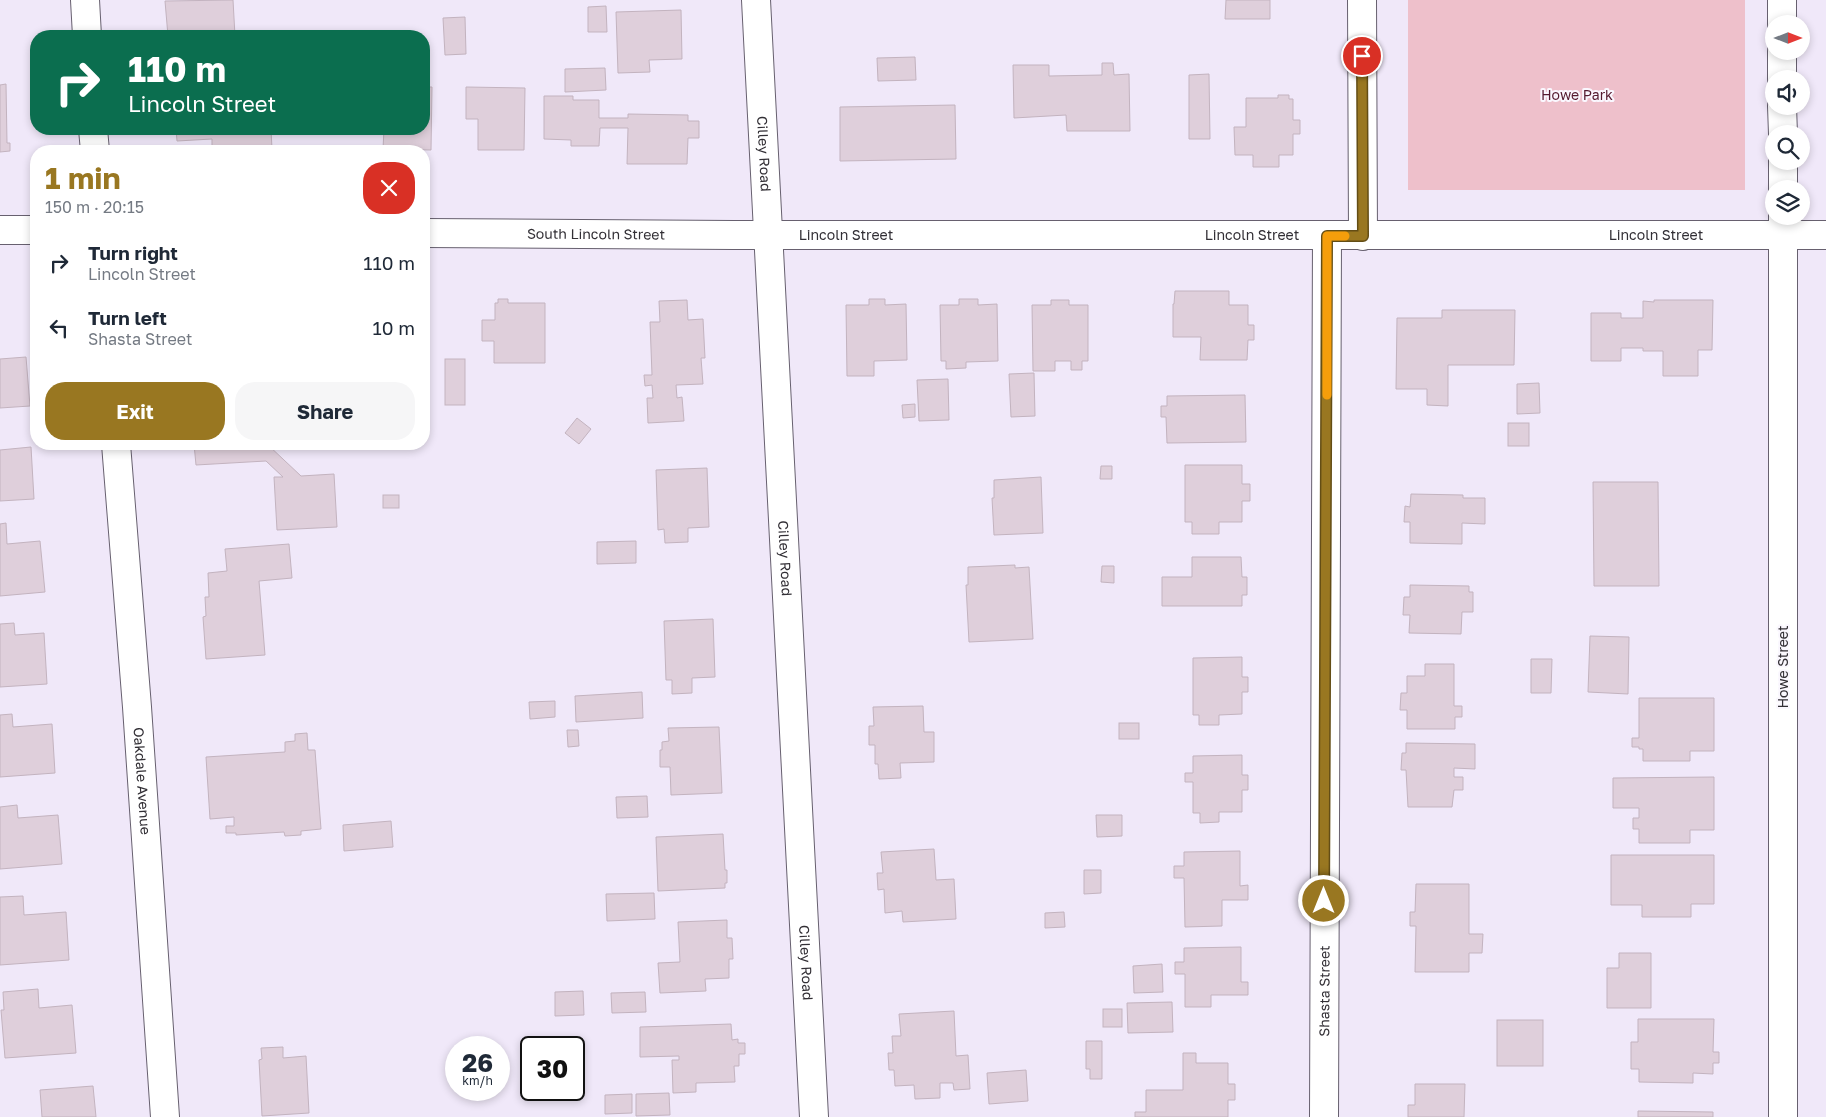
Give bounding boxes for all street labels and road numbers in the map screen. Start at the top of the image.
street label: Cilley Road [754,116,775,192]
street label: South Lincoln Street [527,225,665,243]
street label: Lincoln Street [799,226,893,243]
street label: Lincoln Street [1205,226,1299,243]
street label: Lincoln Street [1609,226,1703,243]
street label: Cilley Road [775,520,796,596]
street label: Howe Street [1774,625,1791,709]
street label: Oakdale Avenue [130,727,155,835]
street label: Cilley Road [796,924,817,1001]
street label: Shasta Street [1315,945,1333,1037]

